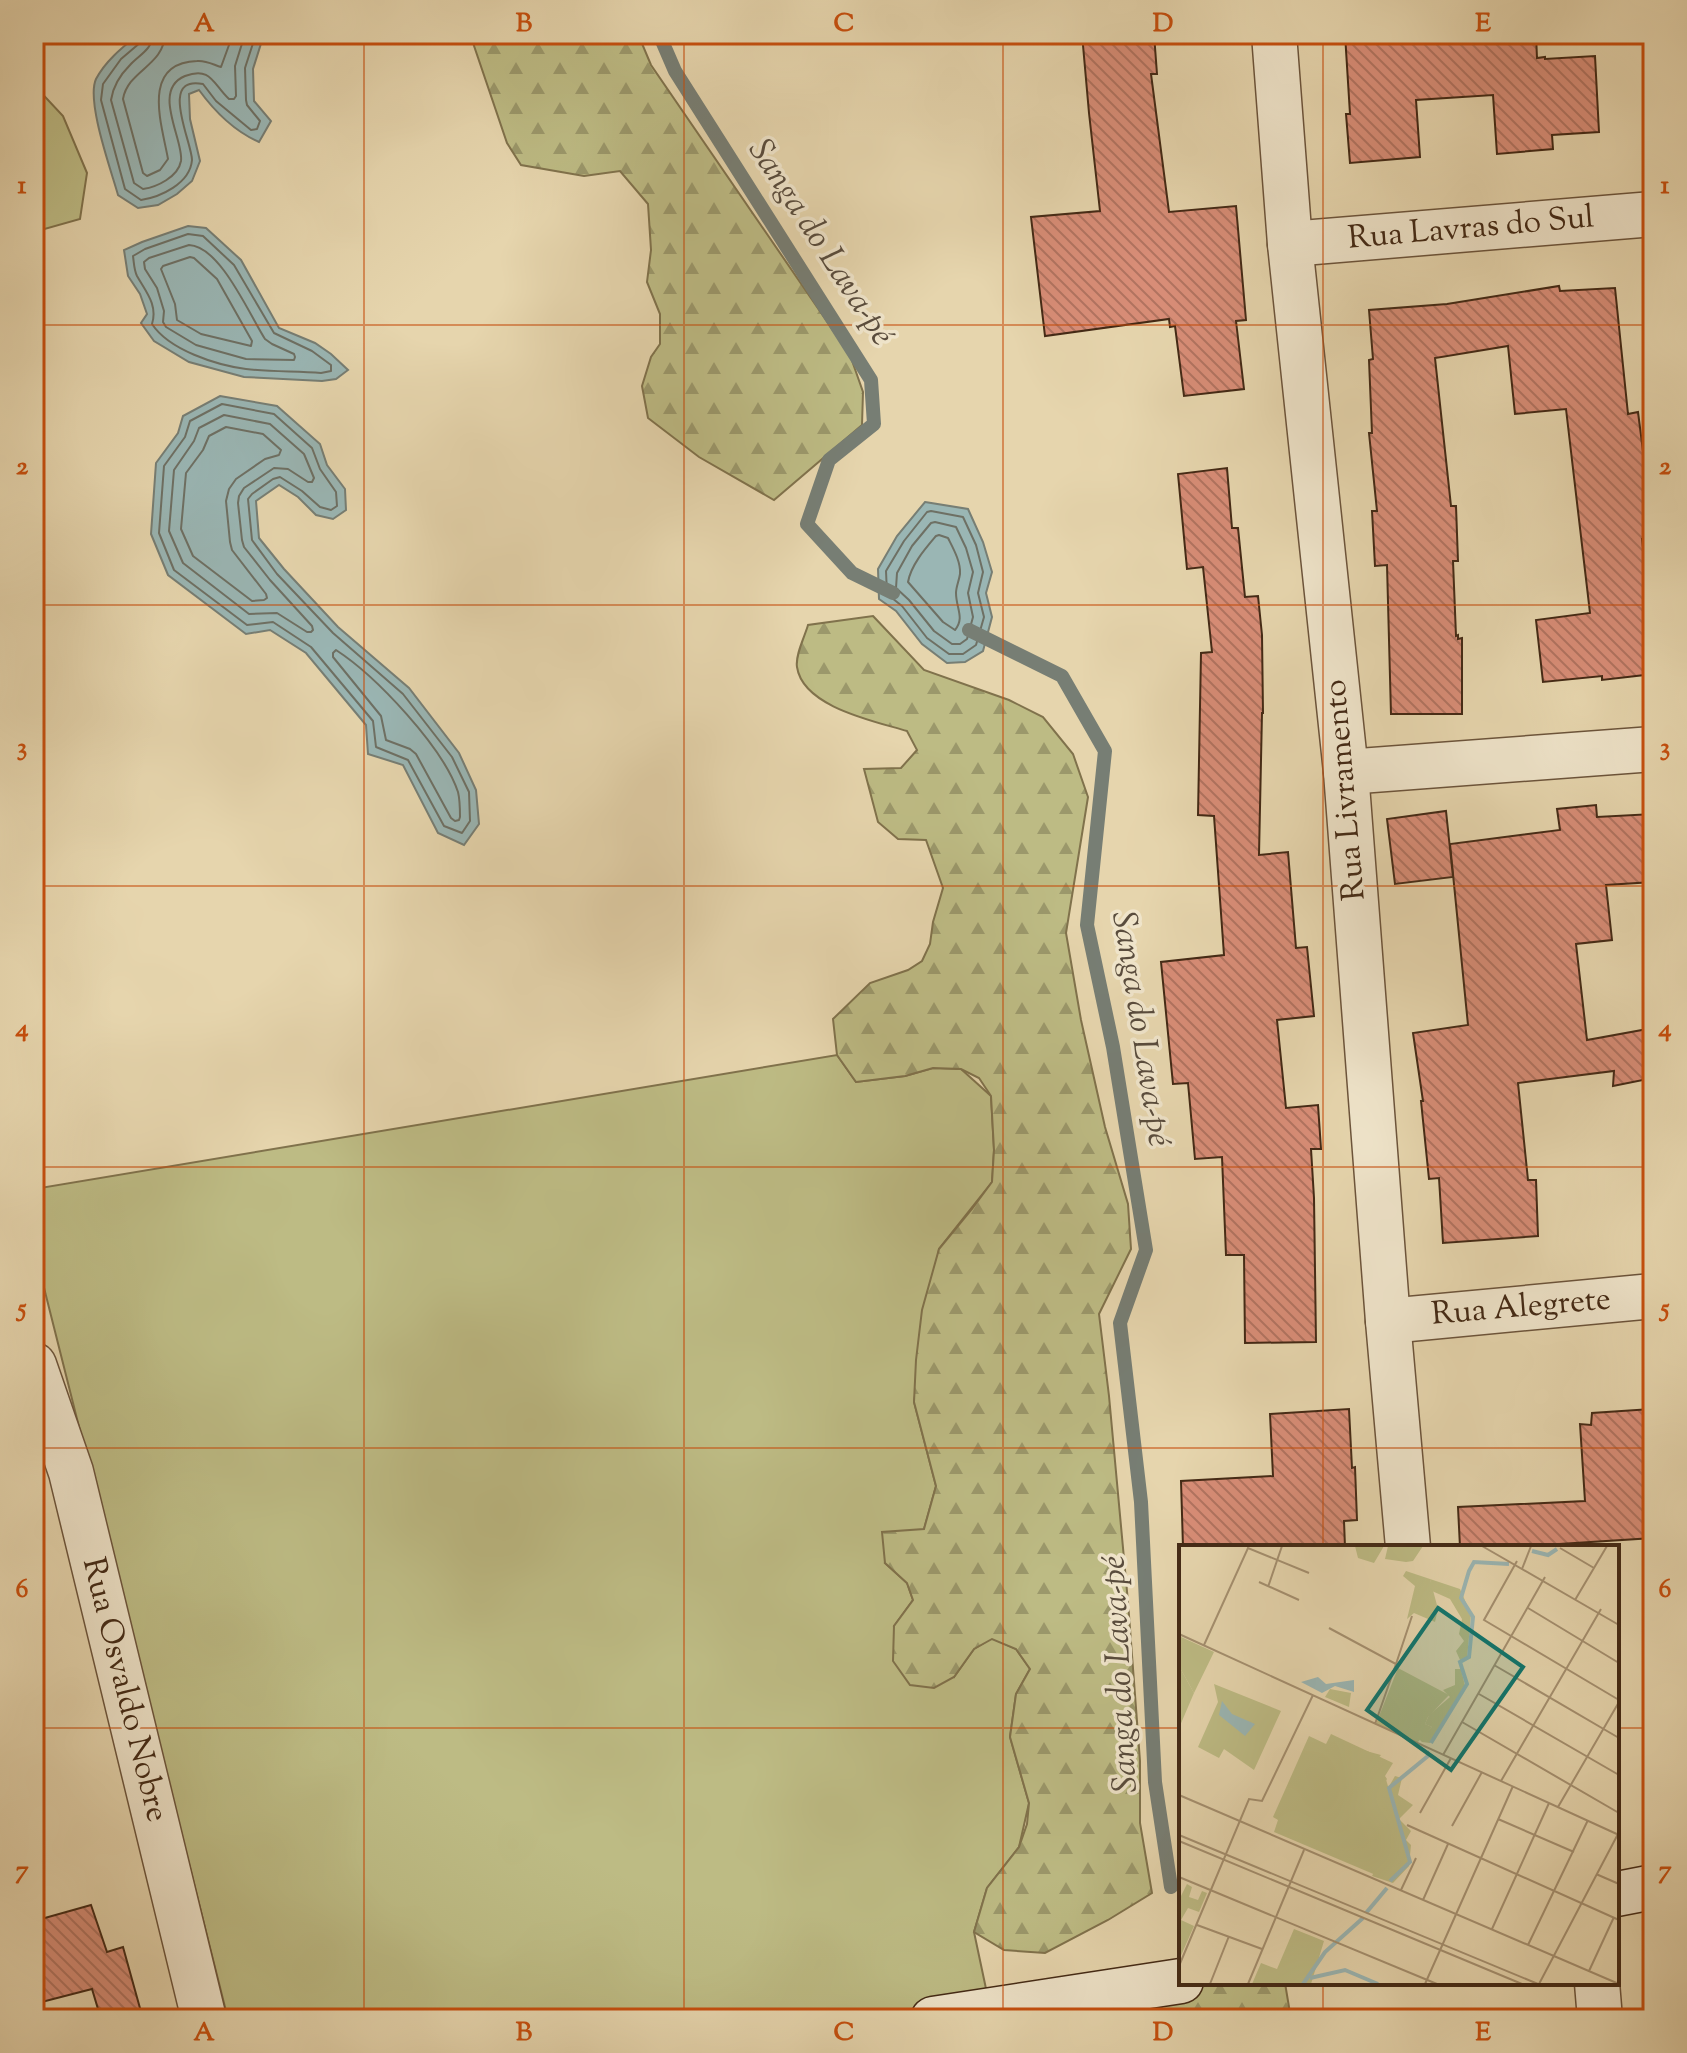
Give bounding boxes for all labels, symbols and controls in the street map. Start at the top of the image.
text: A [193,6,215,43]
text: B [516,6,533,43]
text: C [834,6,854,43]
text: D [1153,6,1173,43]
text: E [1475,6,1491,43]
water label: Sanga do Lava-pé [735,130,905,356]
text: 1 [18,168,27,205]
text: 1 [1661,168,1670,205]
street label: Rua Lavras do Sul [1346,195,1596,263]
text: 2 [16,449,29,486]
text: 2 [1659,449,1672,486]
street label: Rua Livramento [1313,677,1379,903]
text: 3 [17,730,27,767]
text: 3 [1660,730,1670,767]
water label: Sanga do Lava-pé [1097,908,1183,1150]
text: 4 [14,1011,29,1048]
text: 4 [1657,1011,1672,1048]
street label: Rua Alegrete [1429,1277,1613,1339]
text: 5 [16,1291,27,1328]
text: 5 [1659,1291,1670,1328]
inset map [1179,1545,1619,1985]
street label: Rua Osvaldo Nobre [69,1553,179,1827]
water label: Sanga do Lava-pé [1090,1554,1152,1794]
text: 6 [16,1572,29,1609]
text: 6 [1659,1572,1672,1609]
text: 7 [15,1853,29,1890]
text: 7 [1658,1853,1672,1890]
text: A [193,2015,215,2052]
text: B [516,2015,533,2052]
text: C [834,2015,854,2052]
text: D [1153,2015,1173,2052]
text: E [1475,2015,1491,2052]

